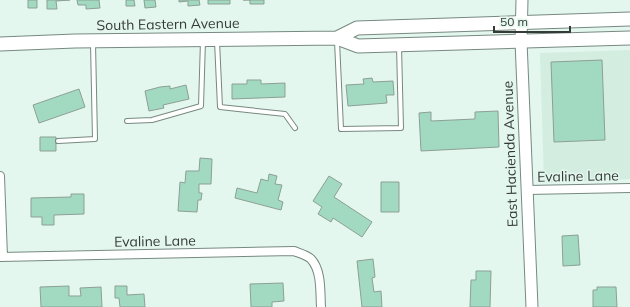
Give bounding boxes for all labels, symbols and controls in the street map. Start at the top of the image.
scale bar [494,8,570,34]
street label: South Eastern Avenue [96,14,240,34]
text: 50 m [500,14,528,29]
street label: East Hacienda Avenue [498,81,522,227]
street label: Evaline Lane [537,166,619,186]
street label: Evaline Lane [114,231,196,251]

